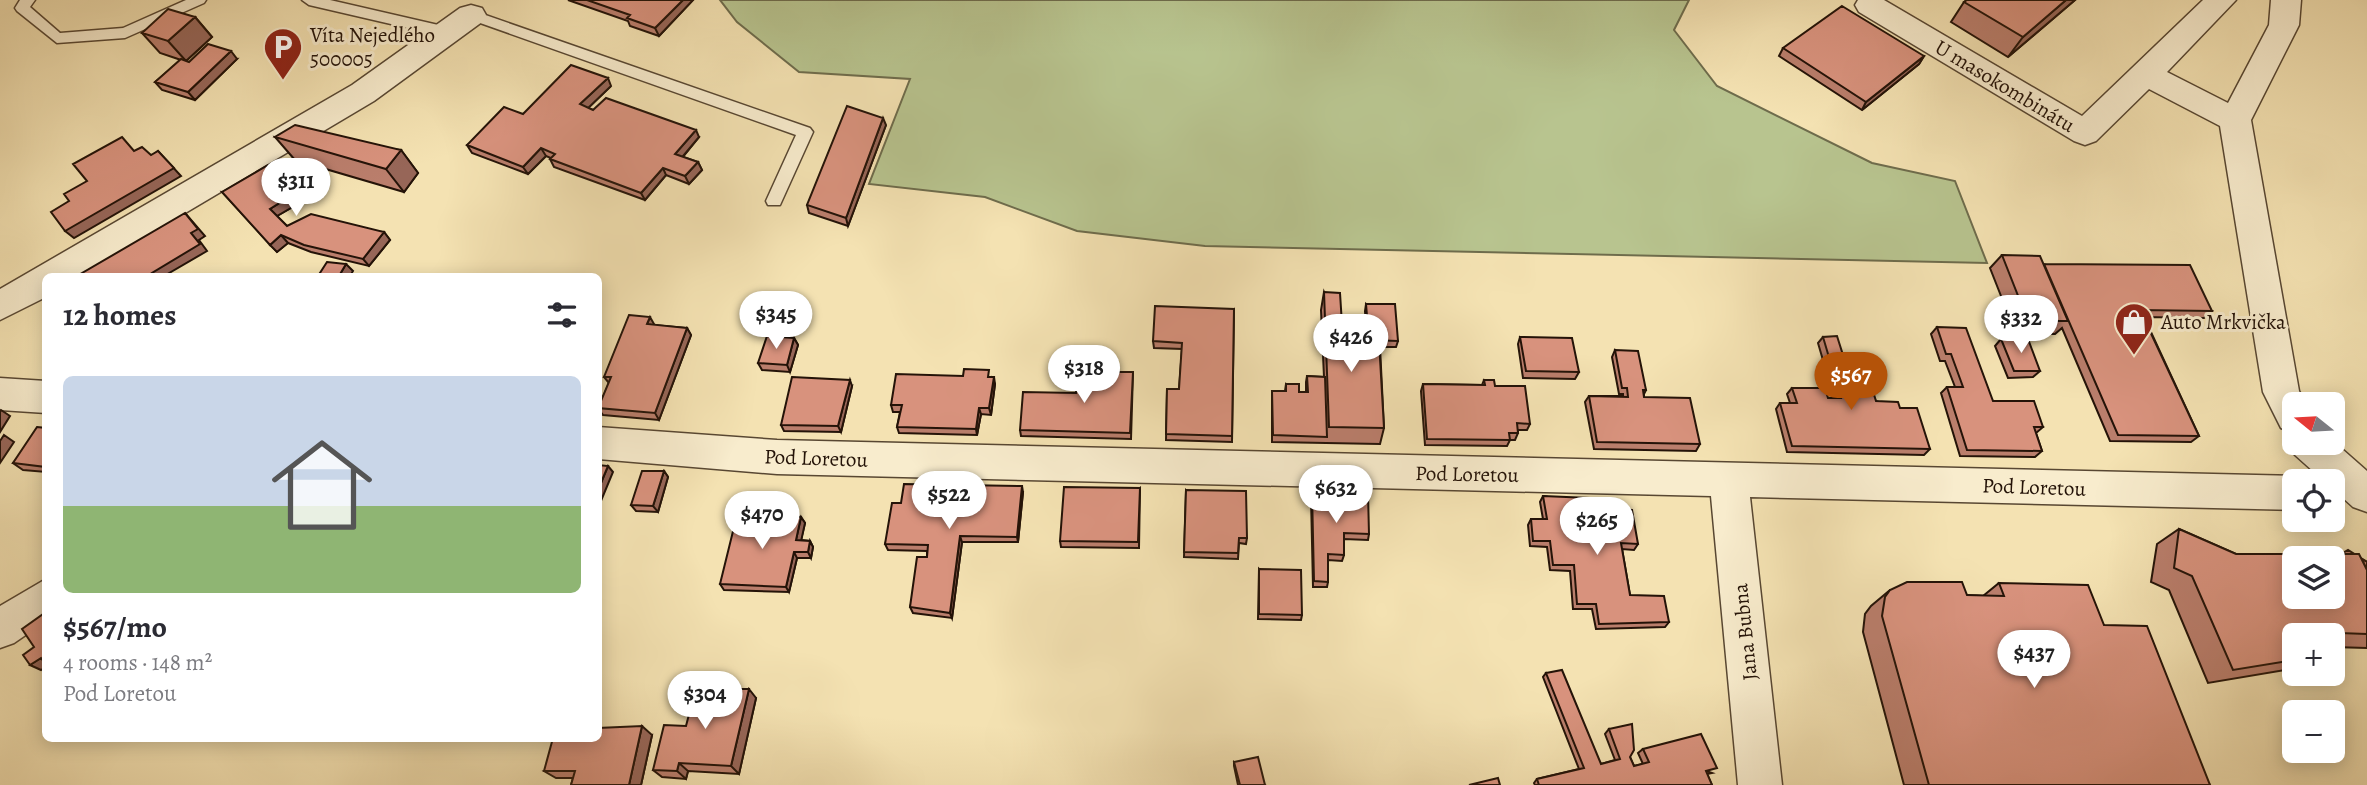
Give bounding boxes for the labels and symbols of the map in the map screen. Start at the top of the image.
place label: Víta Nejedlého 500005 [309,21,435,73]
parking icon: Víta Nejedlého 500005 [262,26,304,81]
street label: U masokombinátu [1930,33,2081,139]
pin: $311 [255,158,337,218]
pin: $345 [735,292,817,351]
pin: $332 [1980,296,2062,355]
shop icon: Auto Mrkvička [2113,301,2155,356]
place label: Auto Mrkvička [2160,308,2286,336]
pin: $426 [1310,314,1392,374]
pin: $318 [1043,346,1125,405]
pin: $567 [1810,352,1892,412]
north arrow [2282,392,2345,455]
street label: Pod Loretou [764,442,869,474]
street label: Pod Loretou [1415,459,1520,489]
pin: $632 [1295,466,1377,525]
street label: Pod Loretou [1982,471,2087,503]
pin: $522 [908,472,990,531]
pin: $470 [721,491,803,551]
pin: $265 [1556,498,1638,557]
street label: Jana Bubna [1726,582,1764,682]
pin: $437 [1993,630,2075,690]
pin: $304 [664,672,746,731]

